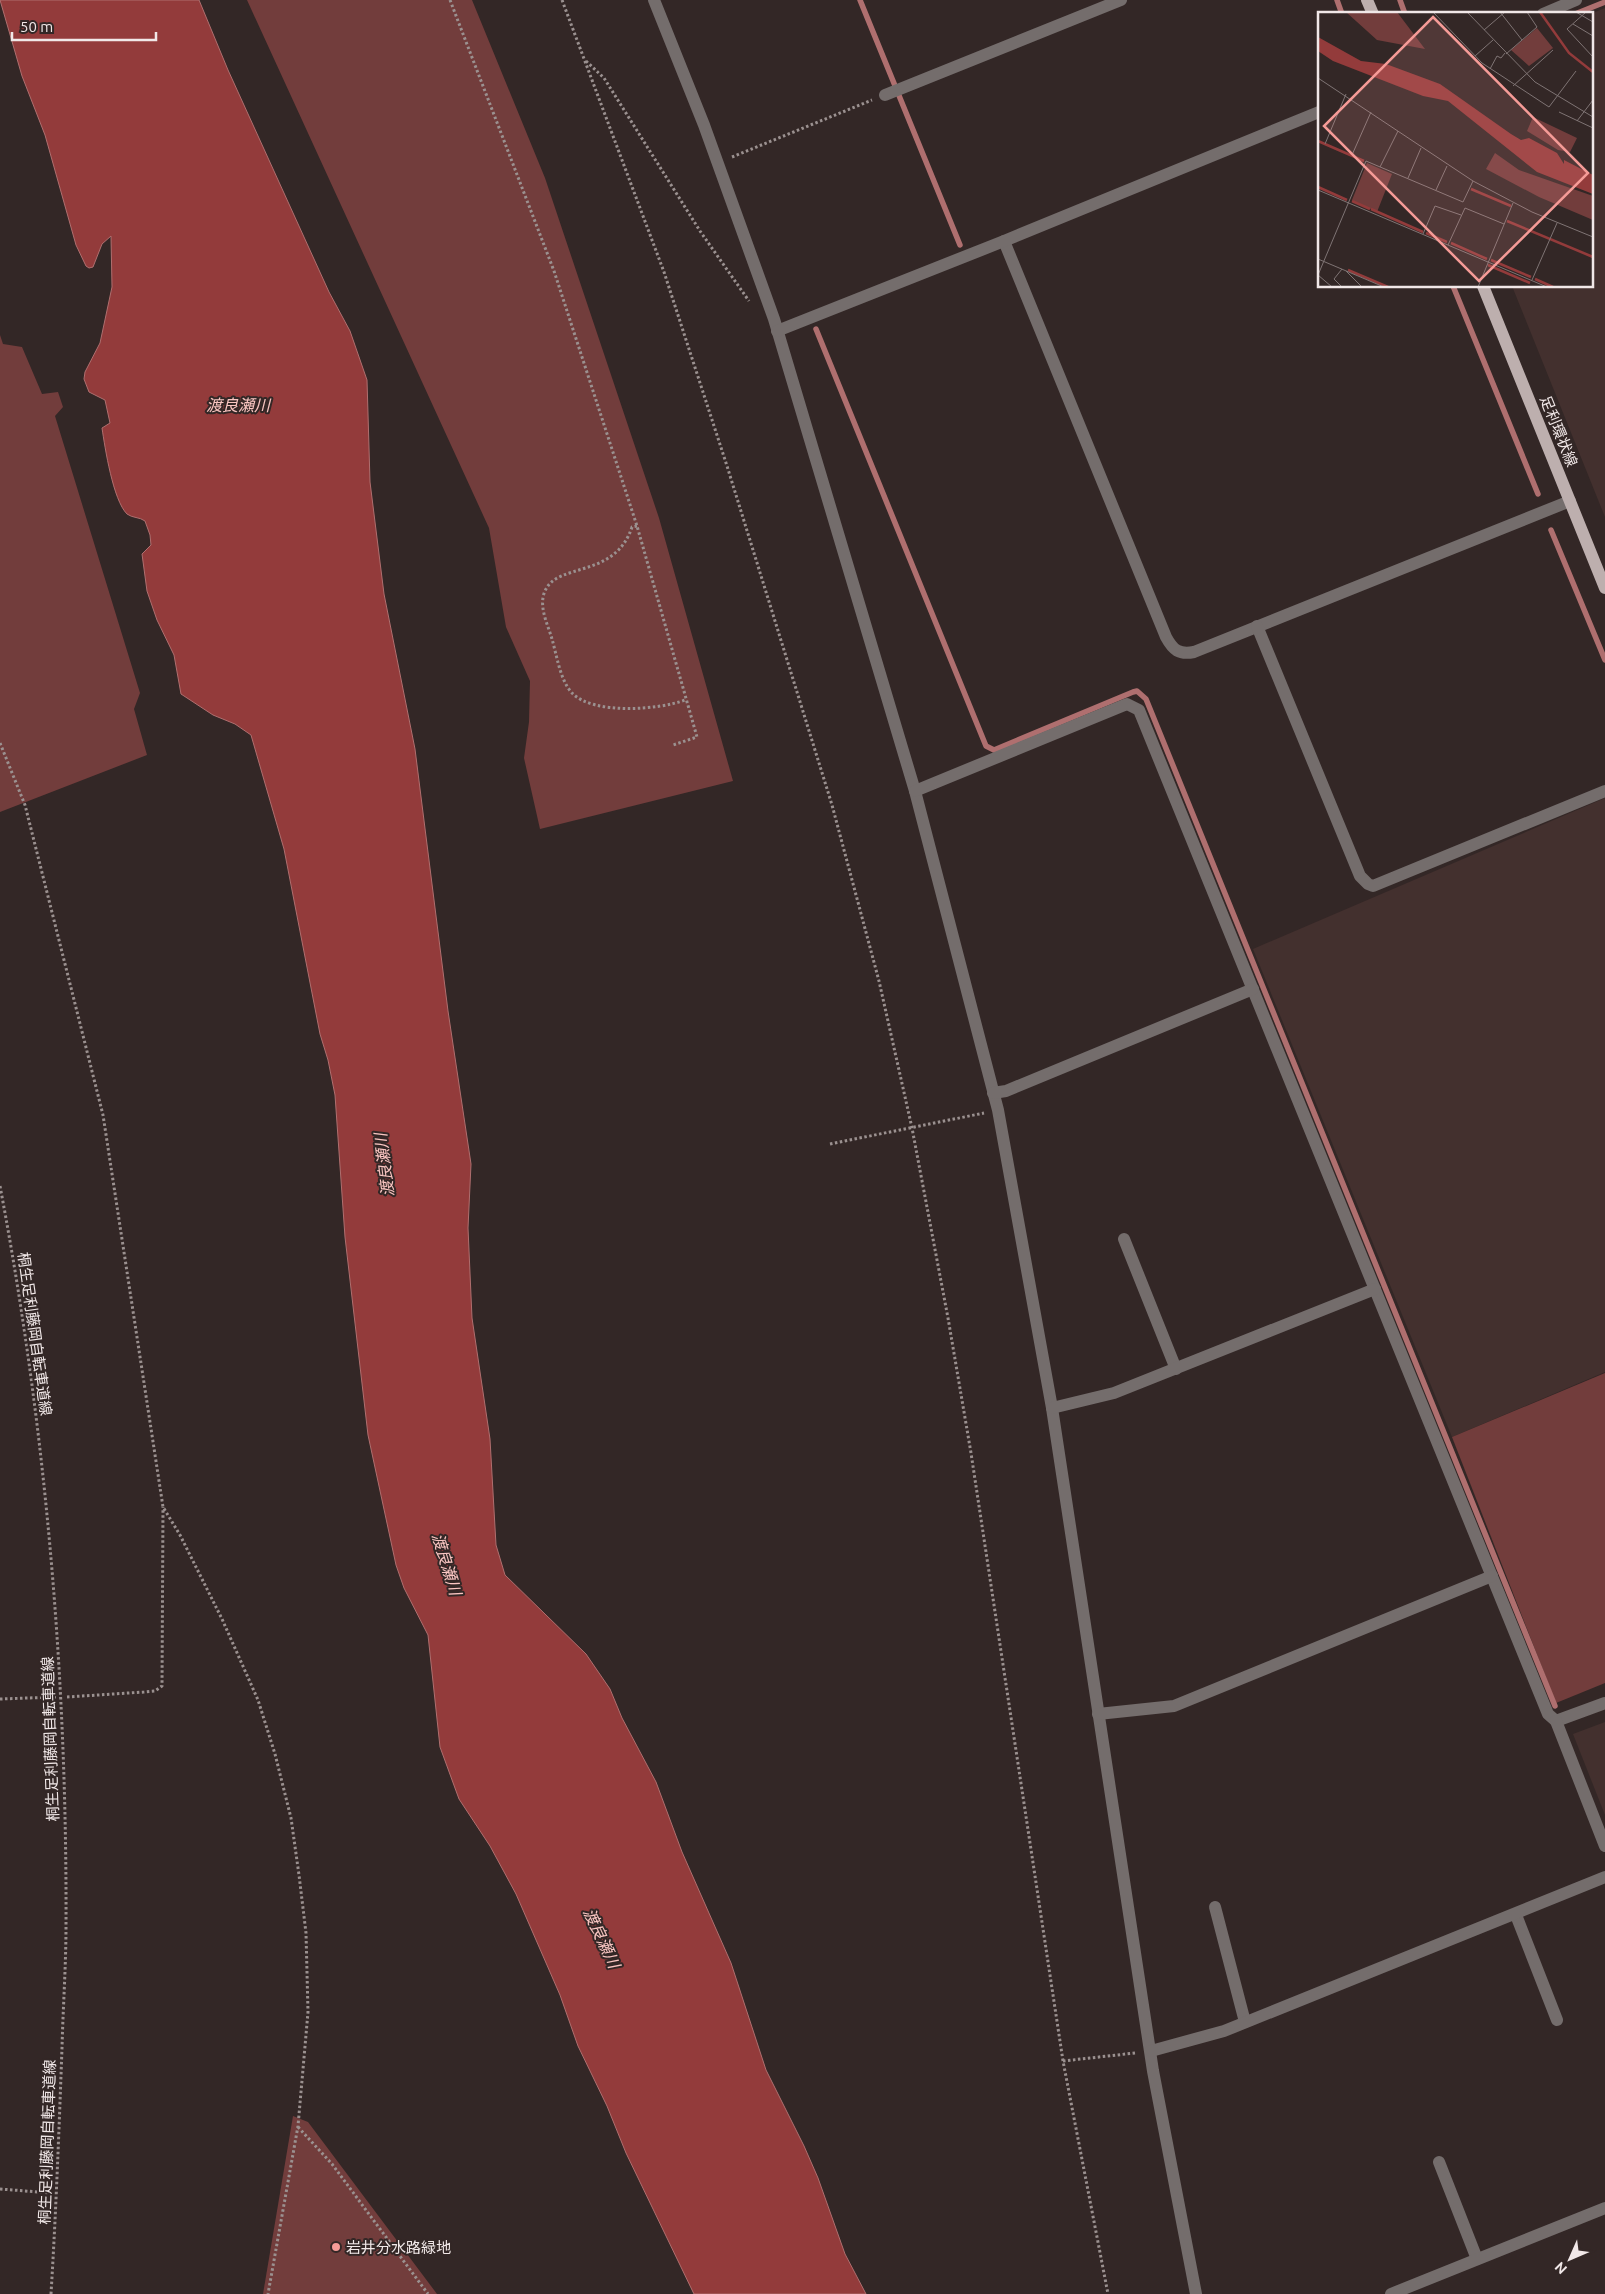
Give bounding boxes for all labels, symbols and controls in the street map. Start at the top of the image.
scale bar [12,10,156,42]
inset map [1318,12,1592,288]
text: 50 m [20,18,53,35]
street label: 足利環状線 [1537,393,1581,469]
water label: 渡良瀬川 [206,396,272,414]
water label: 渡良瀬川 [371,1130,397,1198]
street label: 桐生足利藤岡自転車道線 [15,1251,55,1417]
water label: 渡良瀬川 [429,1531,466,1599]
street label: 桐生足利藤岡自転車道線 [39,1656,61,1822]
water label: 渡良瀬川 [580,1905,625,1973]
street label: 桐生足利藤岡自転車道線 [36,2059,58,2225]
north arrow [1545,2234,1595,2284]
place label: 岩井分水路緑地 [346,2239,451,2256]
marker: 岩井分水路緑地 [330,2241,342,2253]
text: N [1551,2259,1570,2278]

